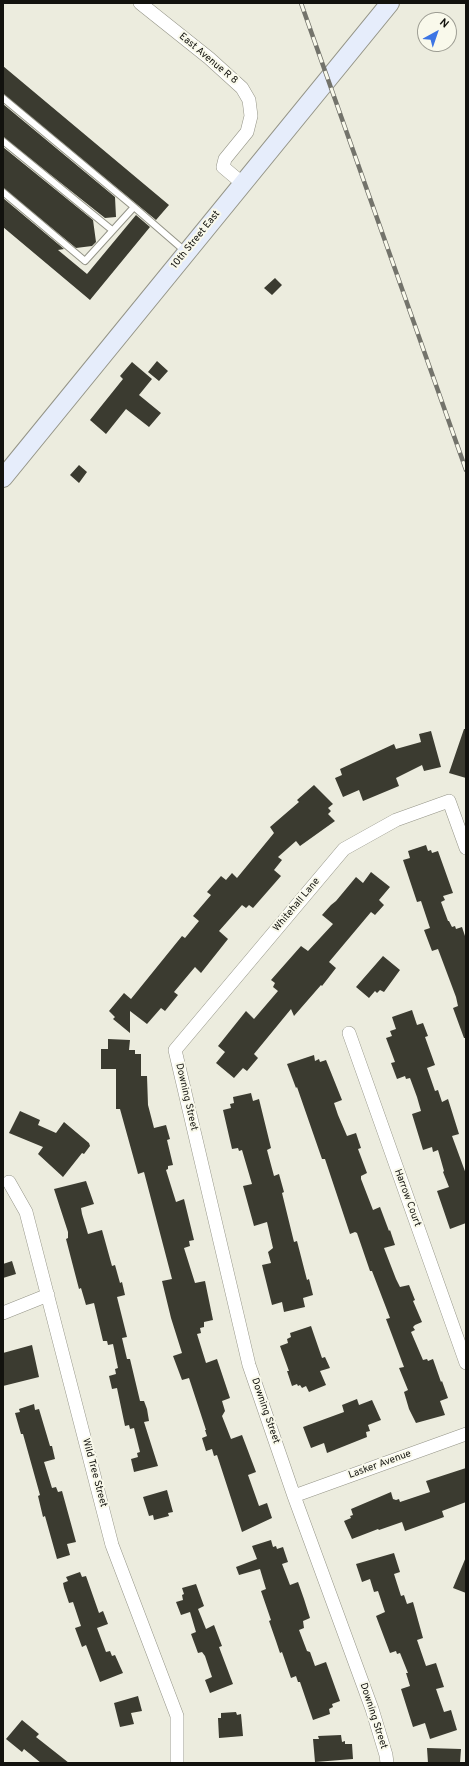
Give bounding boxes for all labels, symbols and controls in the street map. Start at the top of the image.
north arrow [417,12,457,52]
text: N [437,16,452,31]
street label: East Avenue R 8 [176,31,240,87]
street label: 10th Street East [169,209,223,271]
street label: Whitehall Lane [271,876,323,934]
street label: Downing Street [172,1062,200,1132]
street label: Harrow Court [391,1168,423,1228]
street label: Downing Street [248,1377,282,1445]
street label: Wild Tree Street [79,1437,109,1509]
street label: Lasker Avenue [347,1448,413,1482]
street label: Downing Street [357,1681,389,1751]

